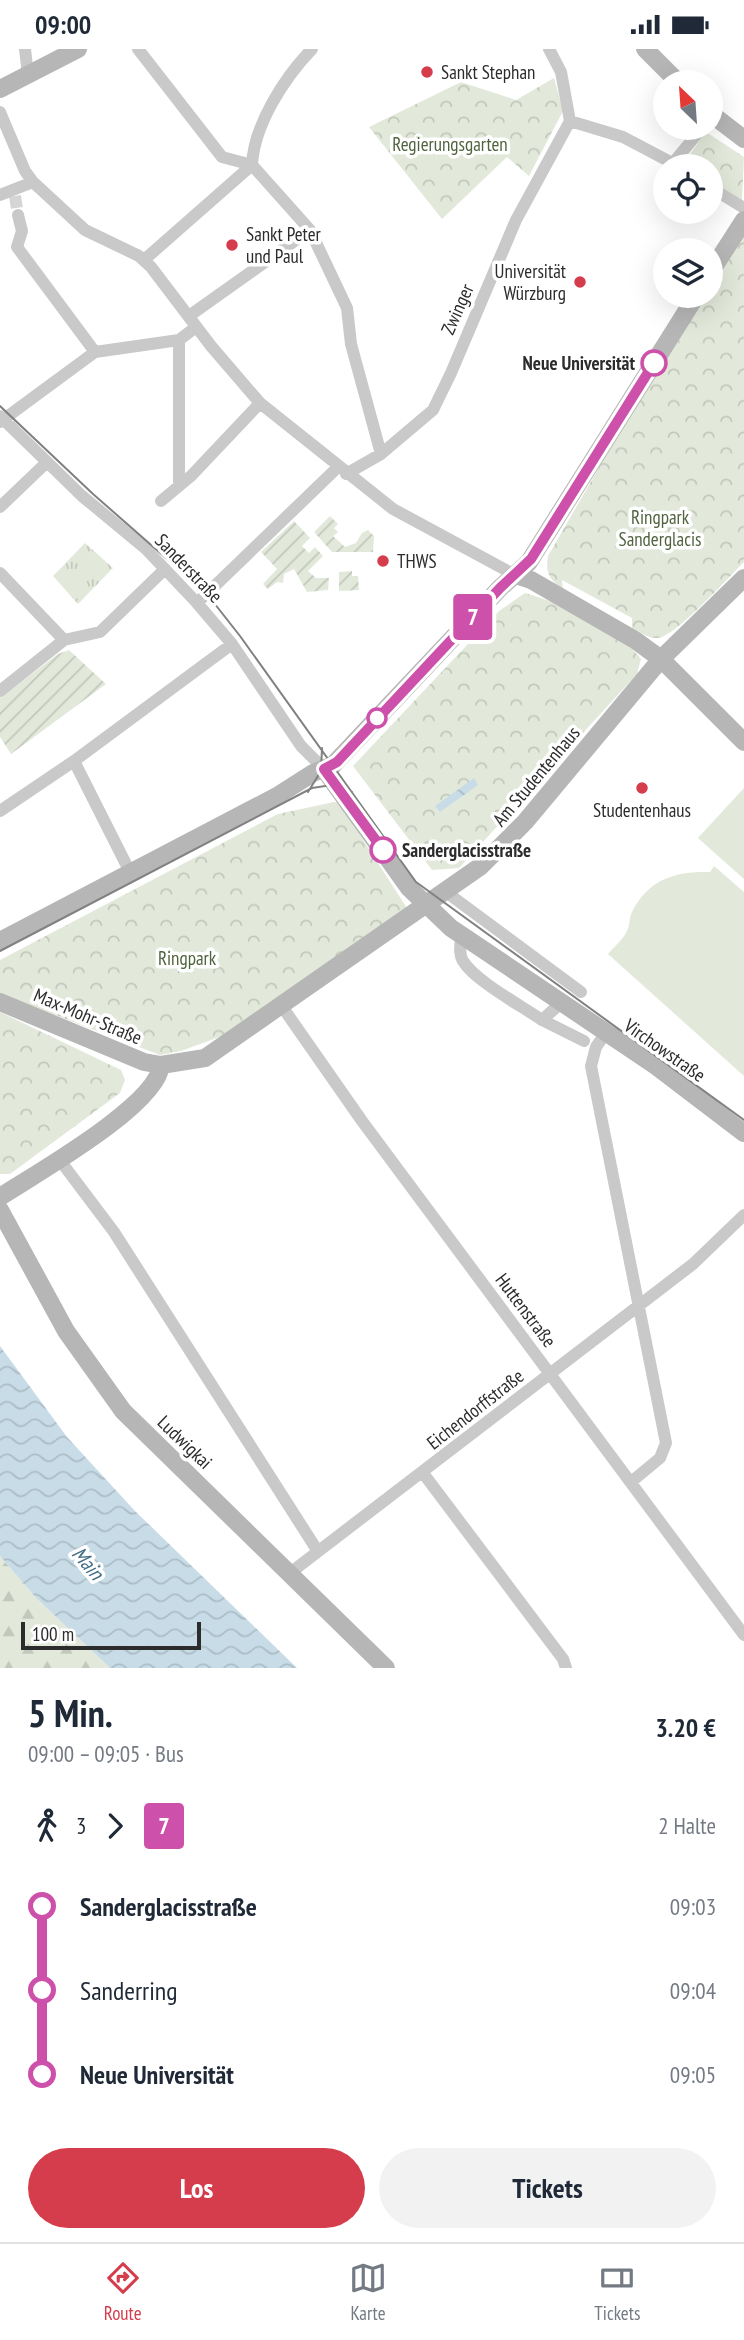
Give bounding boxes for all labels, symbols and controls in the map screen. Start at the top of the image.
text: 09:00 [35,8,91,41]
place label: Sankt Stephan [441,60,535,84]
marker: Sankt Stephan [419,64,435,80]
north arrow [653,70,723,140]
map controls [653,70,723,308]
park label: Regierungsgarten [392,132,508,156]
button: locate [653,154,723,224]
place label: Sankt Peter und Paul [246,222,321,268]
marker: Sankt Peter und Paul [224,237,240,253]
button: layers [653,238,723,308]
place label: Universität Würzburg [495,259,567,305]
marker: Universität Würzburg [572,274,588,290]
street label: Zwinger [435,279,479,338]
marker: Neue Universität [641,350,667,376]
place label: Neue Universität [523,351,635,375]
park label: Ringpark Sanderglacis [619,505,701,551]
street label: Sanderstraße [150,528,228,608]
place label: THWS [397,549,437,573]
marker: THWS [375,553,391,569]
line badge: 7 [450,594,496,640]
text: 7 [467,601,479,632]
unlabelled marker [367,708,387,728]
street label: Am Studentenhaus [487,721,585,831]
marker: Studentenhaus [634,780,650,796]
place label: Studentenhaus [593,798,691,822]
marker: Sanderglacisstraße [370,837,396,863]
place label: Sanderglacisstraße [402,838,531,862]
park label: Ringpark [158,946,217,970]
street label: Max-Mohr-Straße [30,982,146,1050]
street label: Virchowstraße [619,1013,711,1087]
street label: Huttenstraße [490,1268,562,1352]
street label: Eichendorffstraße [422,1364,528,1454]
street label: Ludwigkai [153,1410,217,1474]
water label: Main [66,1541,111,1587]
scale bar [21,1619,201,1651]
text: 100 m [32,1622,74,1646]
text: 5 Min. [28,1688,113,1737]
text: 3.20 € [655,1711,716,1744]
text: 09:00 – 09:05 · Bus [28,1739,184,1768]
icon: walk [28,1807,66,1845]
icon: forward [96,1807,134,1845]
text: 7 [158,1810,170,1841]
text: 3 [76,1811,86,1840]
text: 2 Halte [658,1811,716,1840]
text: Sanderglacisstraße [80,1890,257,1923]
text: 09:03 [670,1892,716,1921]
text: Sanderring [80,1974,177,2007]
text: 09:04 [670,1976,716,2005]
text: Neue Universität [80,2058,234,2091]
text: 09:05 [670,2060,716,2089]
button: Los [28,2148,365,2228]
button: Tickets [379,2148,716,2228]
tab: Route [104,2259,142,2325]
tab: Karte [349,2259,387,2325]
tab: Tickets [594,2259,640,2325]

